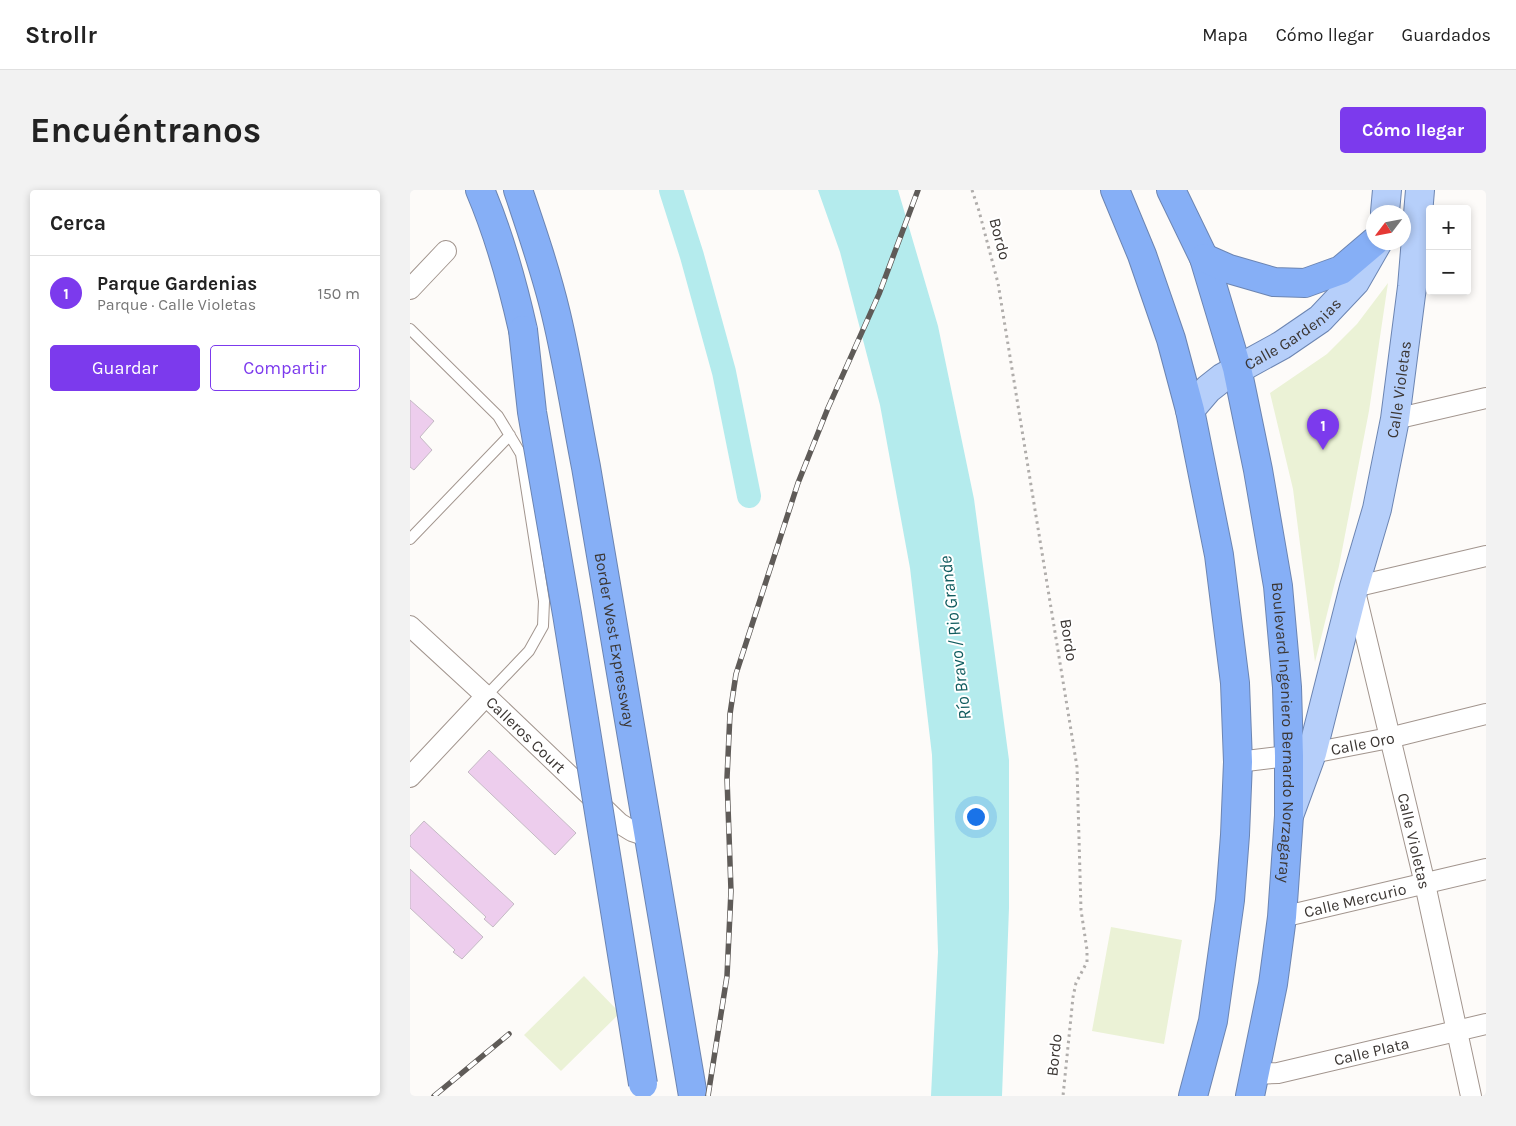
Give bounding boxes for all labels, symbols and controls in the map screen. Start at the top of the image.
text: Strollr [25,21,97,49]
text: Mapa [1202,24,1248,46]
text: Cómo llegar [1276,24,1374,46]
text: Guardados [1402,24,1491,46]
button: Cómo llegar [1340,107,1486,153]
text: Encuéntranos [30,110,261,151]
north arrow [1366,205,1411,250]
map controls [1426,205,1471,295]
button: + [1426,205,1471,250]
text: Cerca [50,211,106,235]
street label: Bordo [985,216,1015,262]
button: − [1426,250,1471,295]
text: Parque Gardenias [97,273,257,295]
text: 1 [63,284,69,303]
text: 150 m [317,284,360,303]
street label: Calle Gardenias [1241,294,1345,374]
text: Parque · Calle Violetas [97,295,256,314]
street label: Calle Violetas [1382,340,1414,440]
button: Guardar [50,345,200,391]
button: Compartir [210,345,360,391]
pin: 1 [1307,409,1339,450]
street label: Border West Expressway [591,551,640,729]
water label: Río Bravo / Rio Grande [934,555,976,721]
street label: Boulevard Ingeniero Bernardo Norzagaray [1268,581,1299,884]
street label: Bordo [1056,617,1082,663]
street label: Calleros Court [483,692,570,777]
street label: Calle Oro [1329,728,1396,759]
street label: Calle Violetas [1394,791,1434,891]
your location [963,804,989,830]
street label: Calle Mercurio [1302,879,1408,921]
street label: Bordo [1042,1033,1066,1077]
street label: Calle Plata [1332,1033,1411,1069]

